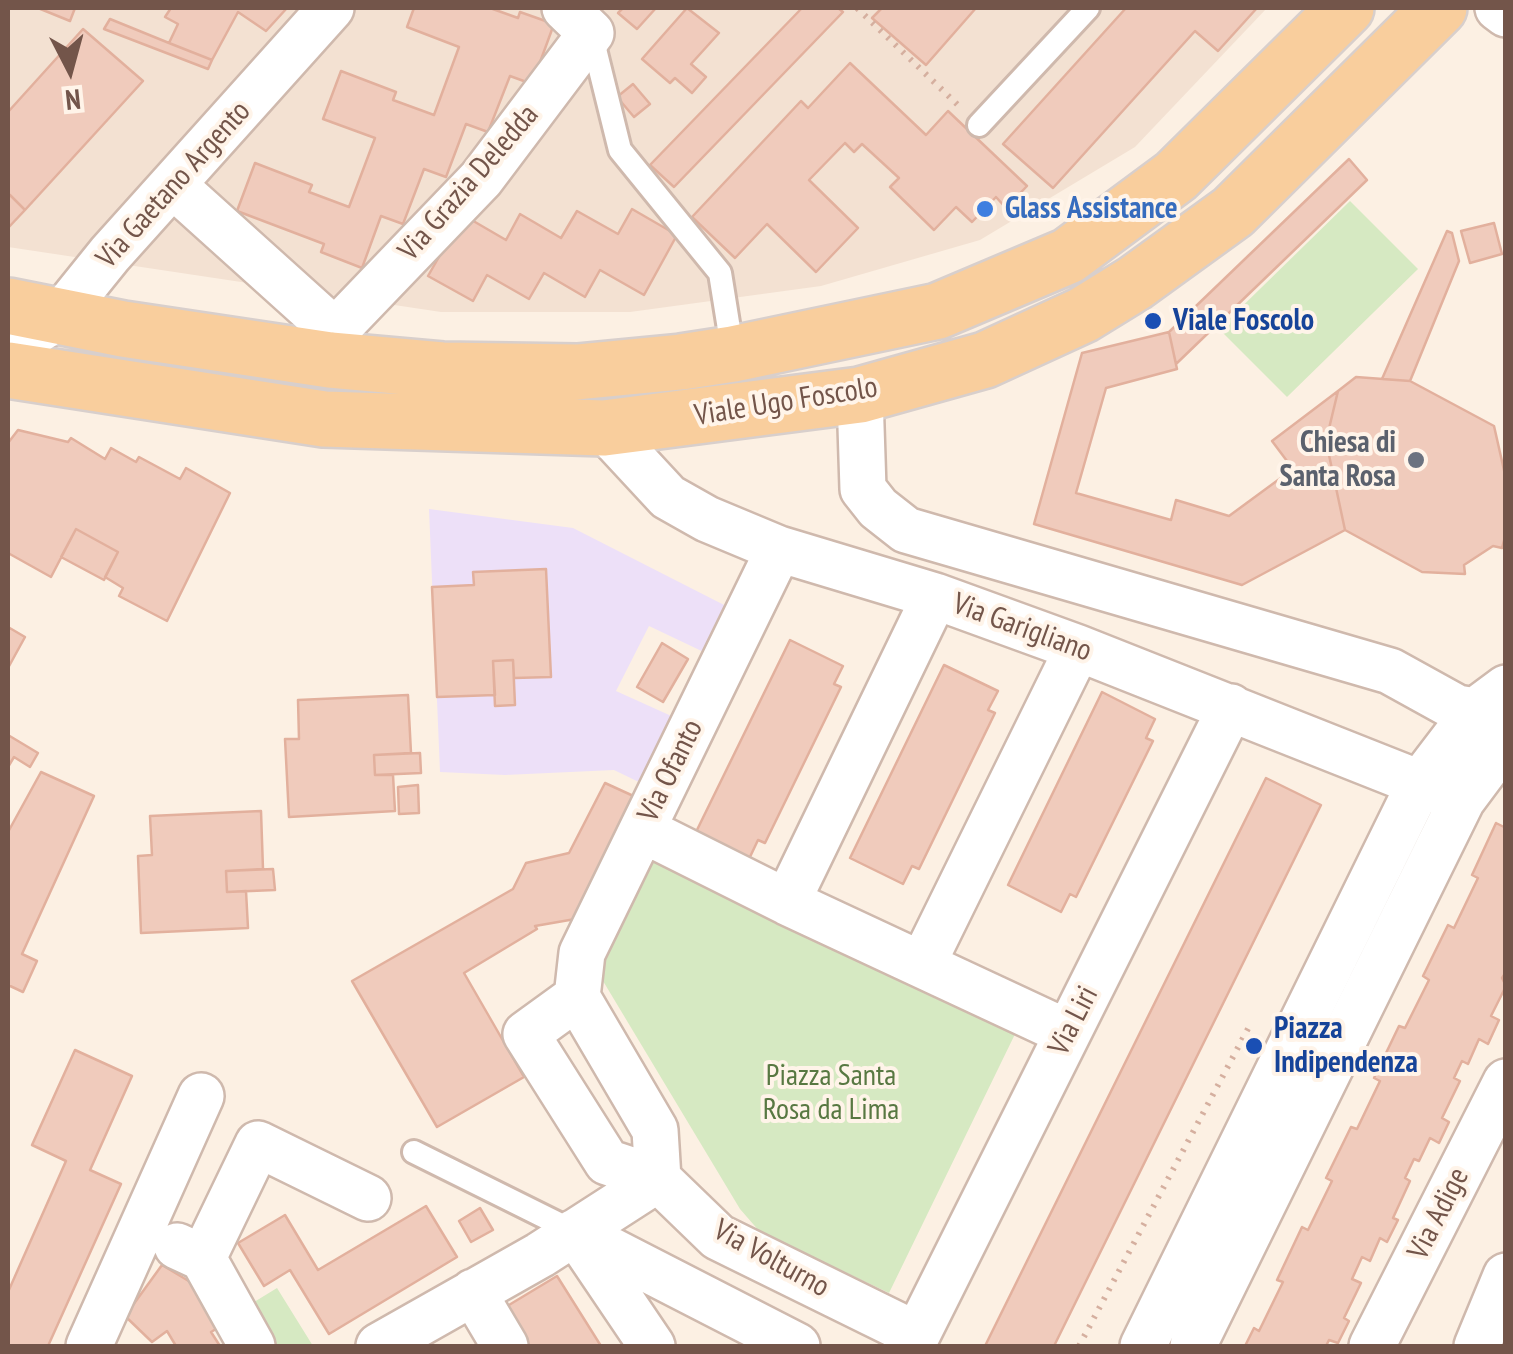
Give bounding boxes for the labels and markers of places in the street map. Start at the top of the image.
place label: Glass Assistance [1005,191,1178,227]
marker: Glass Assistance [974,198,996,220]
place label: Viale Foscolo [1173,303,1314,339]
marker: Viale Foscolo [1142,310,1164,332]
place label: Chiesa di Santa Rosa [1280,425,1396,496]
marker: Chiesa di Santa Rosa [1405,449,1427,471]
place label: Piazza Indipendenza [1274,1011,1418,1082]
marker: Piazza Indipendenza [1243,1035,1265,1057]

